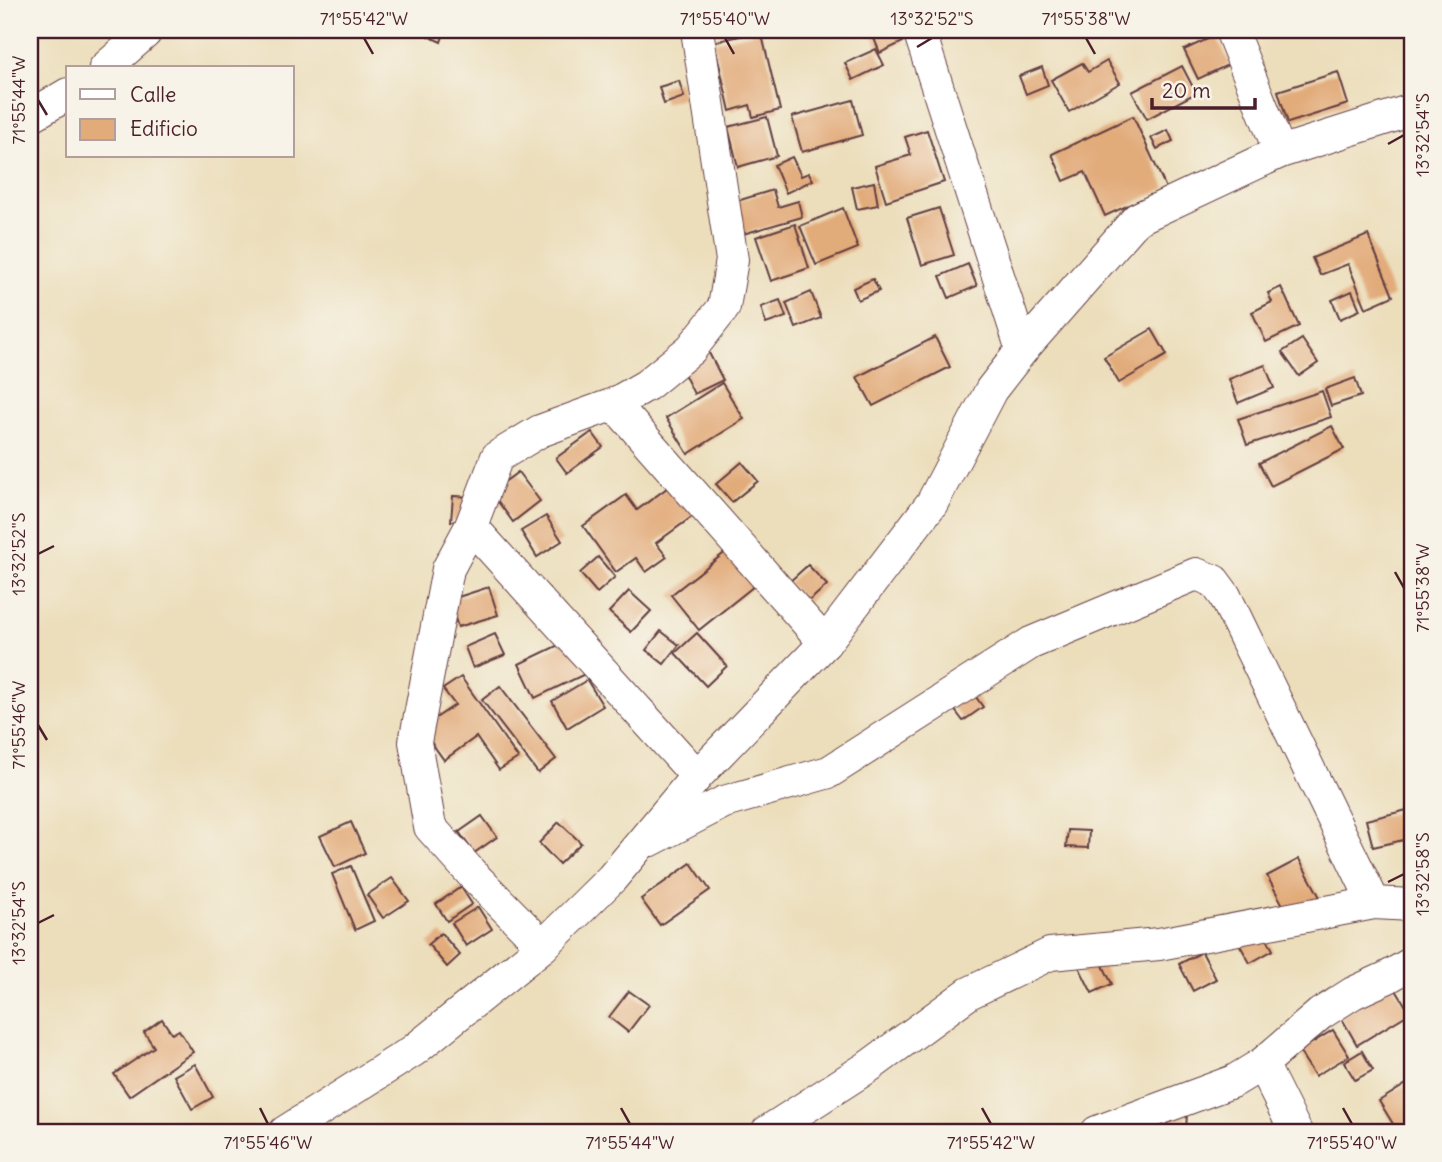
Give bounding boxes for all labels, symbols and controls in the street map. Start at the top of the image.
text: 71°55'42"W [320,7,408,30]
text: 71°55'40"W [680,7,770,30]
text: 13°32'52"S [890,7,974,30]
text: 71°55'38"W [1041,7,1131,30]
text: 71°55'44"W [7,56,30,144]
legend [66,66,294,158]
scale bar [1152,66,1255,110]
text: 20 m [1162,77,1211,104]
text: Calle [130,81,176,108]
text: 13°32'54"S [1411,93,1434,177]
text: Edificio [130,115,198,142]
text: 13°32'52"S [7,512,30,596]
text: 71°55'38"W [1411,543,1434,633]
text: 71°55'46"W [7,681,30,769]
text: 13°32'58"S [1411,832,1434,916]
text: 13°32'54"S [7,881,30,965]
text: 71°55'46"W [224,1131,312,1154]
text: 71°55'44"W [586,1131,674,1154]
text: 71°55'42"W [947,1131,1035,1154]
text: 71°55'40"W [1307,1131,1397,1154]

